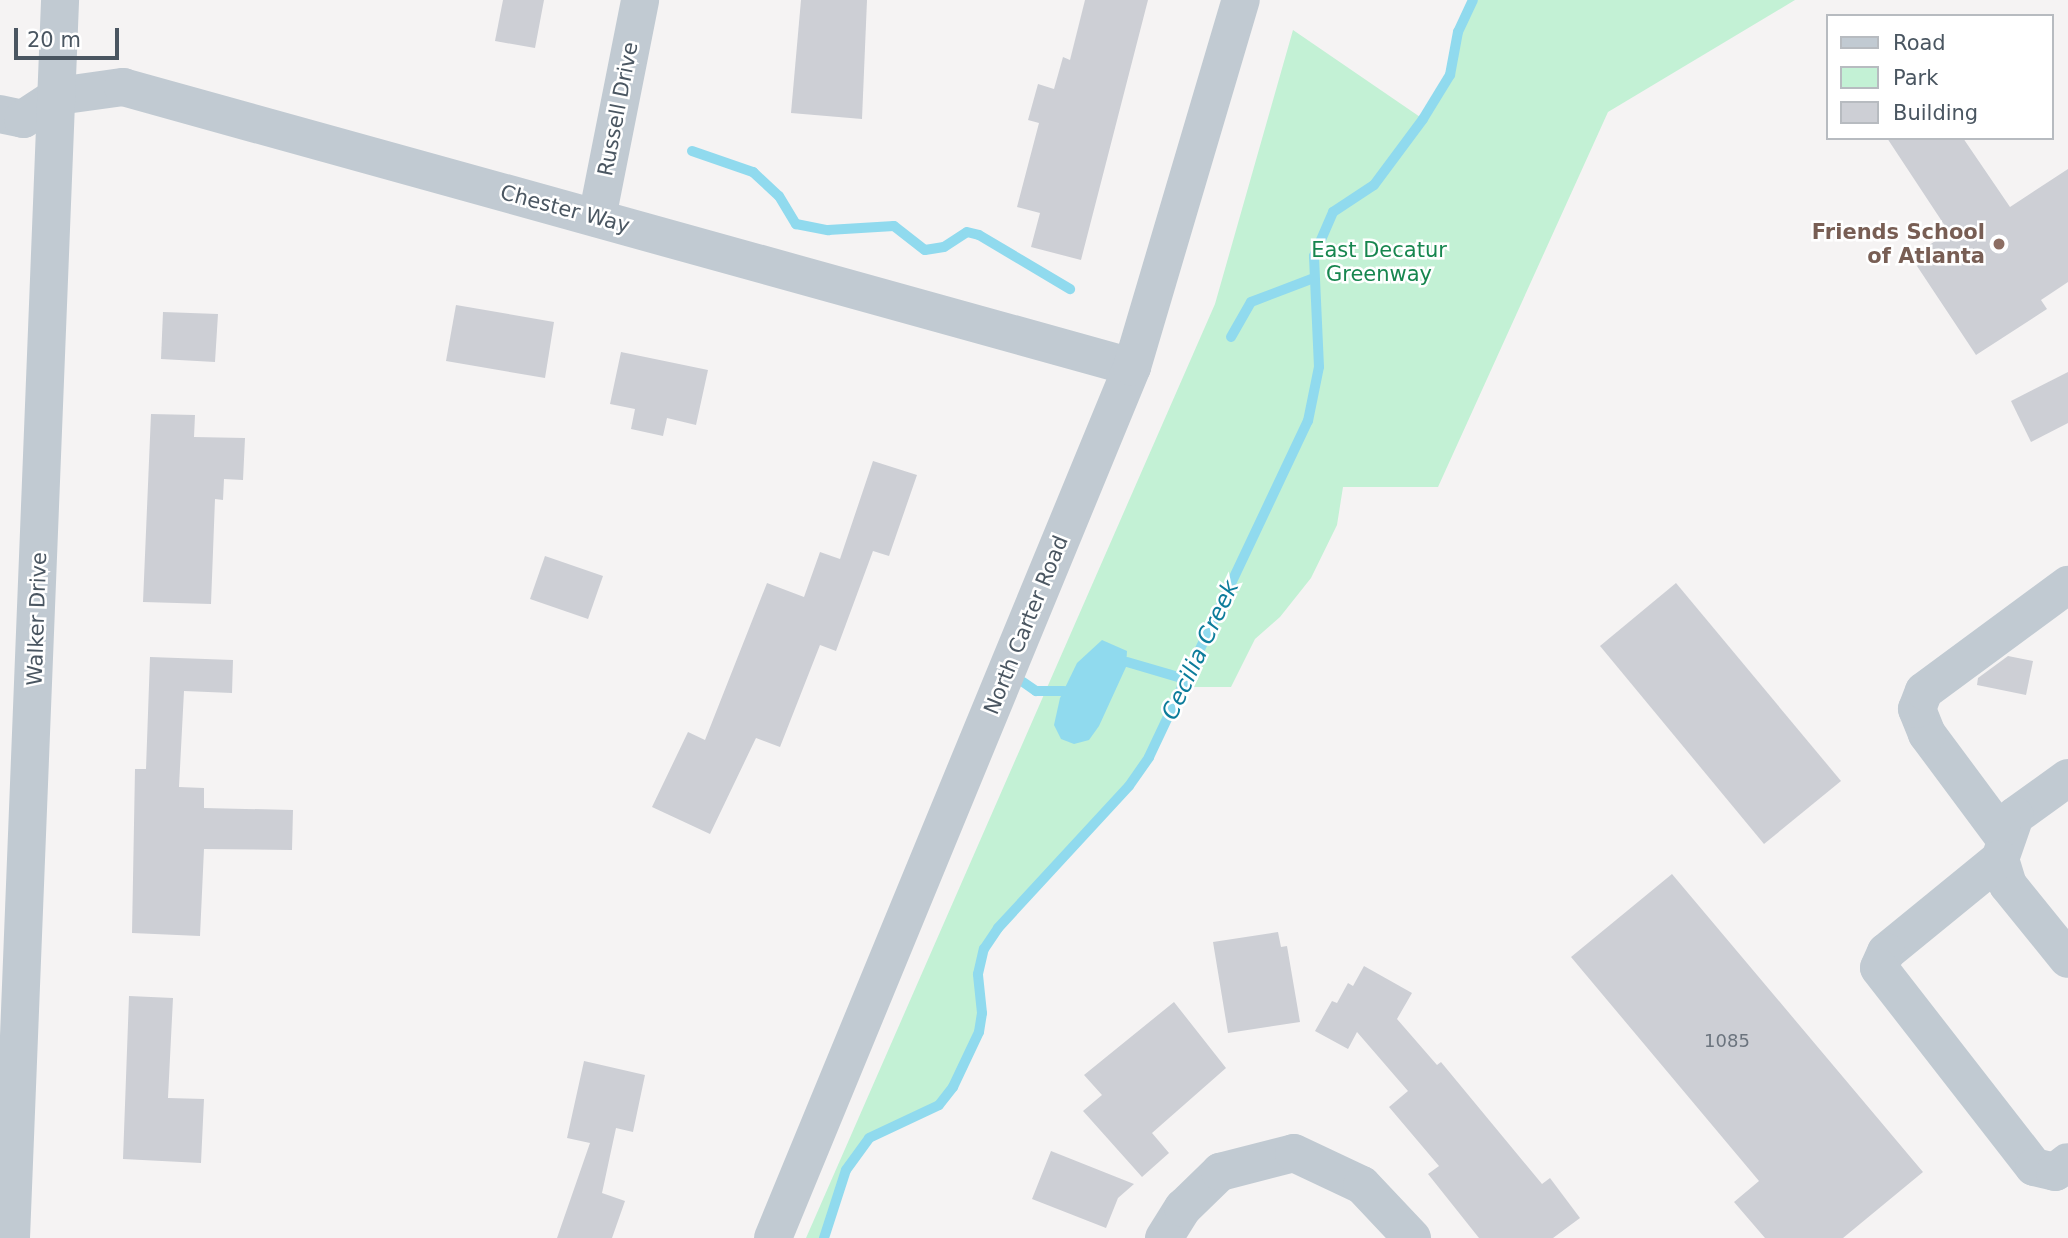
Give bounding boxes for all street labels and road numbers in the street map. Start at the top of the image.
street label: Russell Drive [593,40,643,178]
street label: Chester Way [497,180,633,238]
street label: North Carter Road [979,532,1073,718]
street label: Walker Drive [22,552,52,686]

